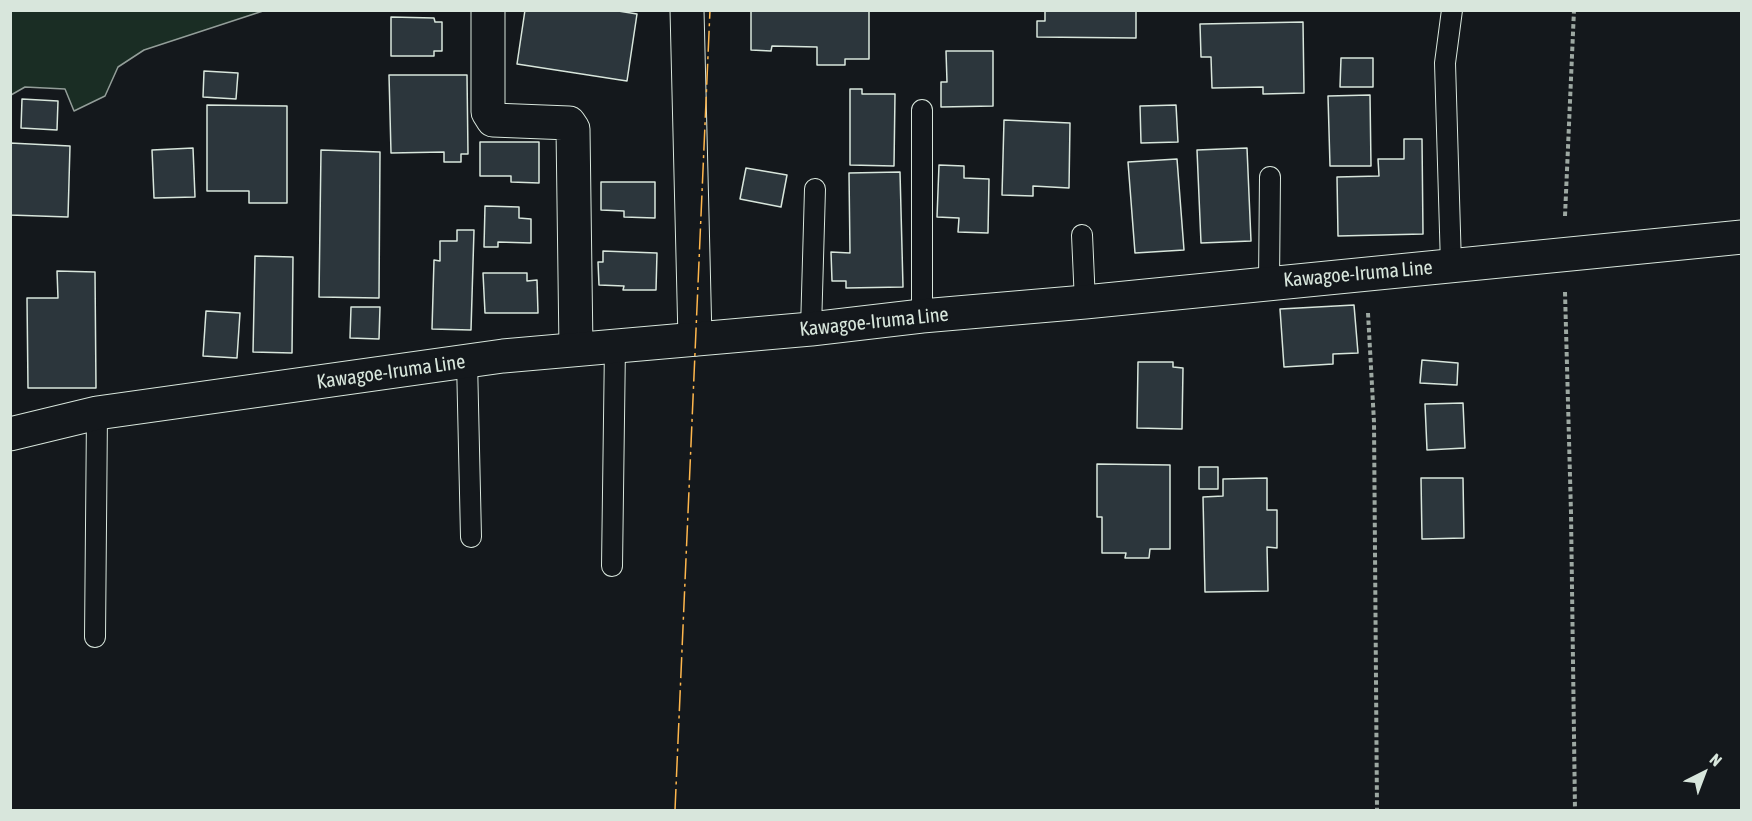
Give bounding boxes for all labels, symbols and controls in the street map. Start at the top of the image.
street label: Kawagoe-Iruma Line [1282,256,1434,292]
street label: Kawagoe-Iruma Line [798,302,950,342]
street label: Kawagoe-Iruma Line [315,350,467,394]
north arrow [1674,743,1734,803]
text: N [1707,750,1726,769]

